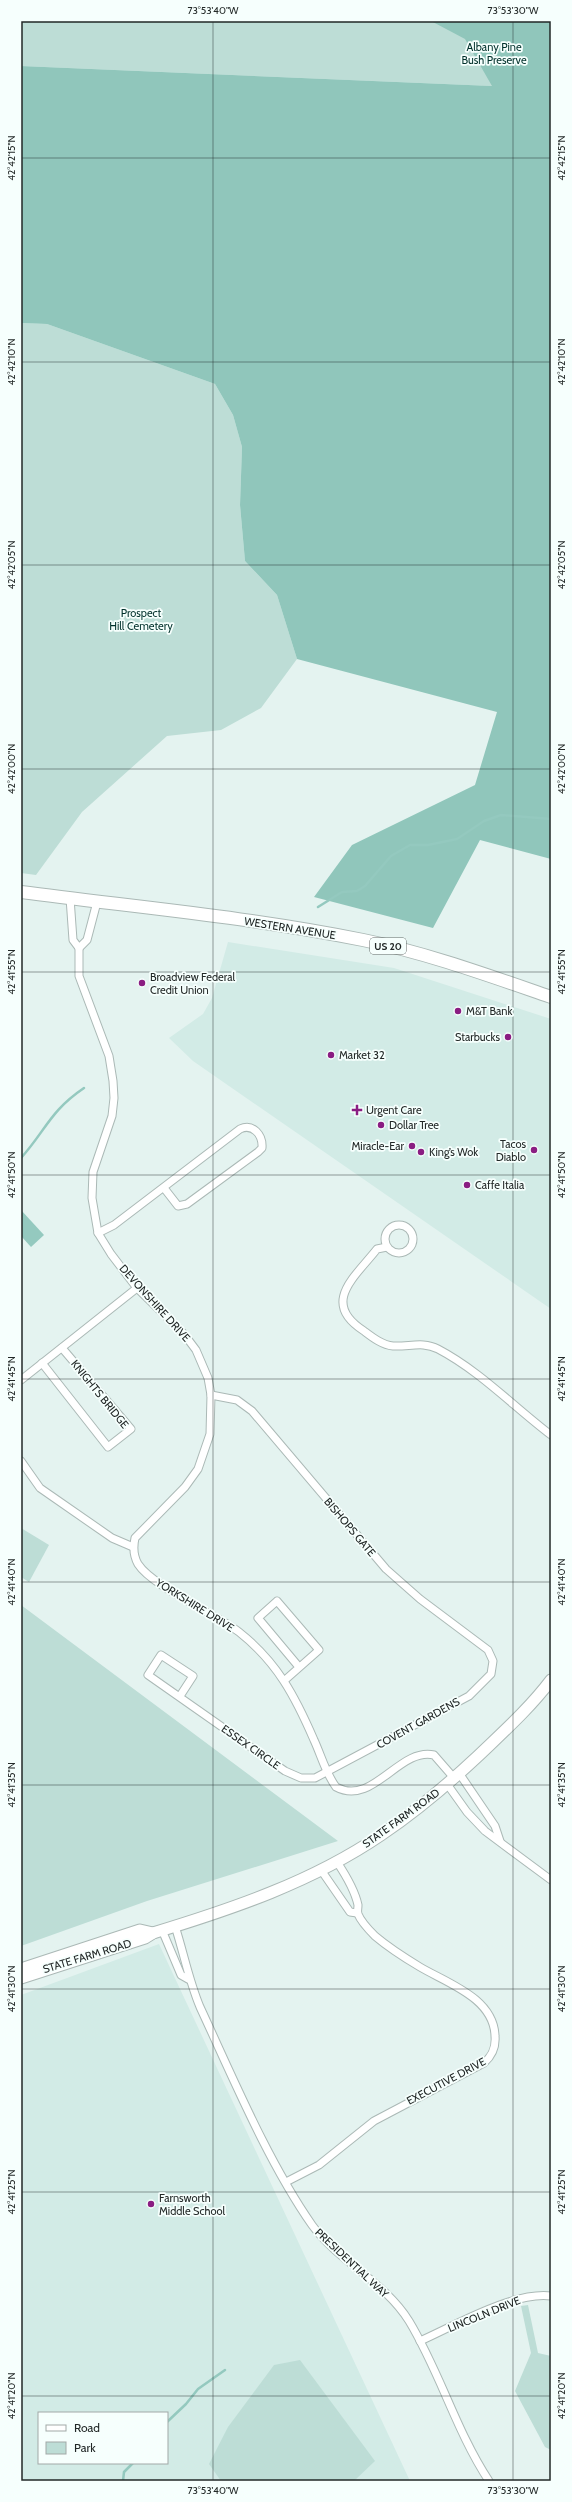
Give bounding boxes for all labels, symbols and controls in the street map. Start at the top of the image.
text: 73°53'40"W [187,4,239,17]
text: 73°53'30"W [488,4,539,17]
park label: Albany Pine Bush Preserve [461,40,527,67]
text: 42°42'15"N [5,135,18,181]
text: 42°42'15"N [555,135,568,181]
text: 42°42'10"N [5,339,18,385]
text: 42°42'10"N [555,339,568,385]
text: 42°42'05"N [5,540,18,590]
text: 42°42'05"N [555,540,568,590]
park label: Prospect Hill Cemetery [109,606,173,633]
text: 42°42'00"N [5,744,18,794]
text: 42°42'00"N [555,744,568,794]
street label: WESTERN AVENUE [243,914,337,942]
road number: US 20 [370,938,406,954]
text: 42°41'55"N [5,949,18,995]
text: 42°41'55"N [555,949,568,995]
place label: Broadview Federal Credit Union [150,970,235,997]
marker: Broadview Federal Credit Union [137,978,147,988]
place label: M&T Bank [466,1004,512,1018]
marker: M&T Bank [453,1006,463,1016]
place label: Starbucks [455,1030,500,1044]
marker: Starbucks [503,1032,513,1042]
place label: Market 32 [339,1048,385,1062]
marker: Market 32 [326,1050,336,1060]
place label: Urgent Care [366,1103,422,1117]
marker: Urgent Care [351,1104,363,1116]
place label: Dollar Tree [389,1118,439,1132]
marker: Dollar Tree [376,1120,386,1130]
place label: Tacos Diablo [496,1137,526,1164]
place label: Miracle-Ear [351,1139,405,1153]
marker: Miracle-Ear [407,1141,417,1151]
place label: King’s Wok [429,1145,478,1159]
marker: Tacos Diablo [529,1145,539,1155]
marker: King’s Wok [416,1147,426,1157]
text: 42°41'50"N [5,1151,18,1199]
text: 42°41'50"N [555,1151,568,1199]
place label: Caffe Italia [475,1178,525,1192]
marker: Caffe Italia [462,1180,472,1190]
street label: DEVONSHIRE DRIVE [117,1261,193,1345]
text: 42°41'45"N [5,1356,18,1402]
text: 42°41'45"N [555,1356,568,1402]
street label: KNIGHTS BRIDGE [68,1357,132,1431]
street label: BISHOPS GATE [321,1495,379,1559]
text: 42°41'40"N [5,1558,18,1606]
text: 42°41'40"N [555,1558,568,1606]
street label: YORKSHIRE DRIVE [152,1575,237,1635]
street label: COVENT GARDENS [374,1694,463,1752]
street label: ESSEX CIRCLE [219,1722,283,1772]
text: 42°41'35"N [5,1762,18,1808]
text: 42°41'35"N [555,1762,568,1808]
street label: STATE FARM ROAD [360,1785,442,1851]
street label: STATE FARM ROAD [41,1936,133,1976]
text: 42°41'30"N [5,1965,18,2013]
text: 42°41'30"N [555,1965,568,2013]
street label: EXECUTIVE DRIVE [404,2054,488,2108]
text: 42°41'25"N [5,2169,18,2215]
text: 42°41'25"N [555,2169,568,2215]
place label: Farnsworth Middle School [159,2191,225,2218]
marker: Farnsworth Middle School [146,2199,156,2209]
street label: PRESIDENTIAL WAY [312,2225,392,2301]
street label: LINCOLN DRIVE [446,2293,522,2335]
text: 42°41'20"N [5,2373,18,2419]
text: 42°41'20"N [555,2373,568,2419]
legend [38,2412,168,2464]
text: Road [74,2420,100,2435]
text: Park [74,2440,96,2455]
text: 73°53'40"W [187,2484,239,2497]
text: 73°53'30"W [488,2484,539,2497]

